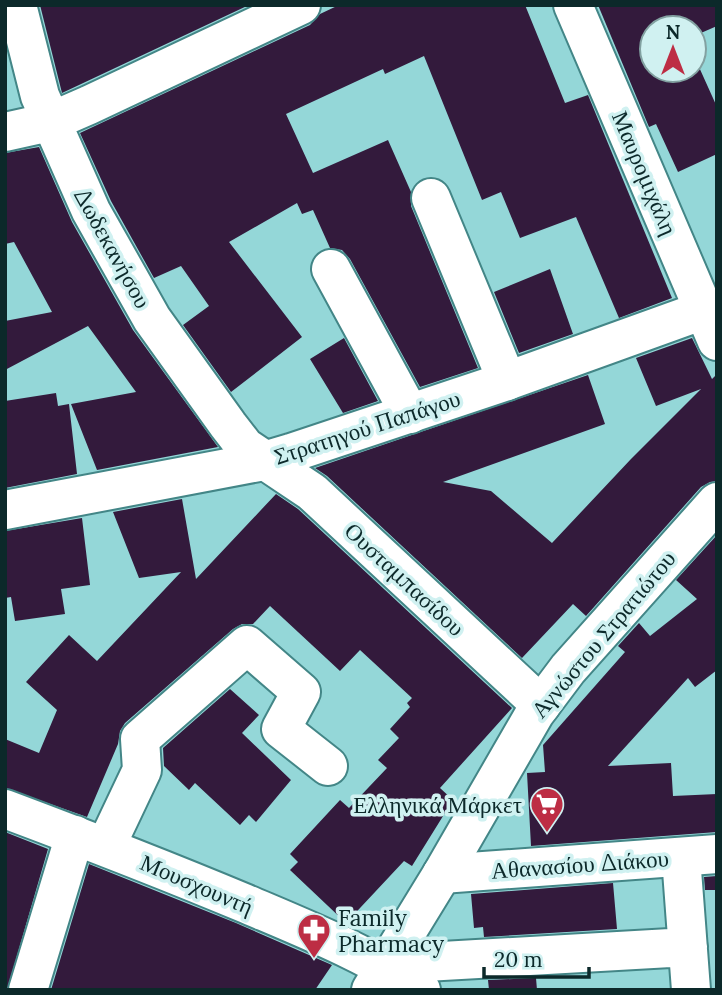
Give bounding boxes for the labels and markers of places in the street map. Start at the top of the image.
supermarket icon: Ελληνικά Μάρκετ [528,785,566,834]
place label: Ελληνικά Μάρκετ [353,790,522,819]
place label: Family Pharmacy [338,903,445,958]
pharmacy icon: Family Pharmacy [295,911,333,960]

